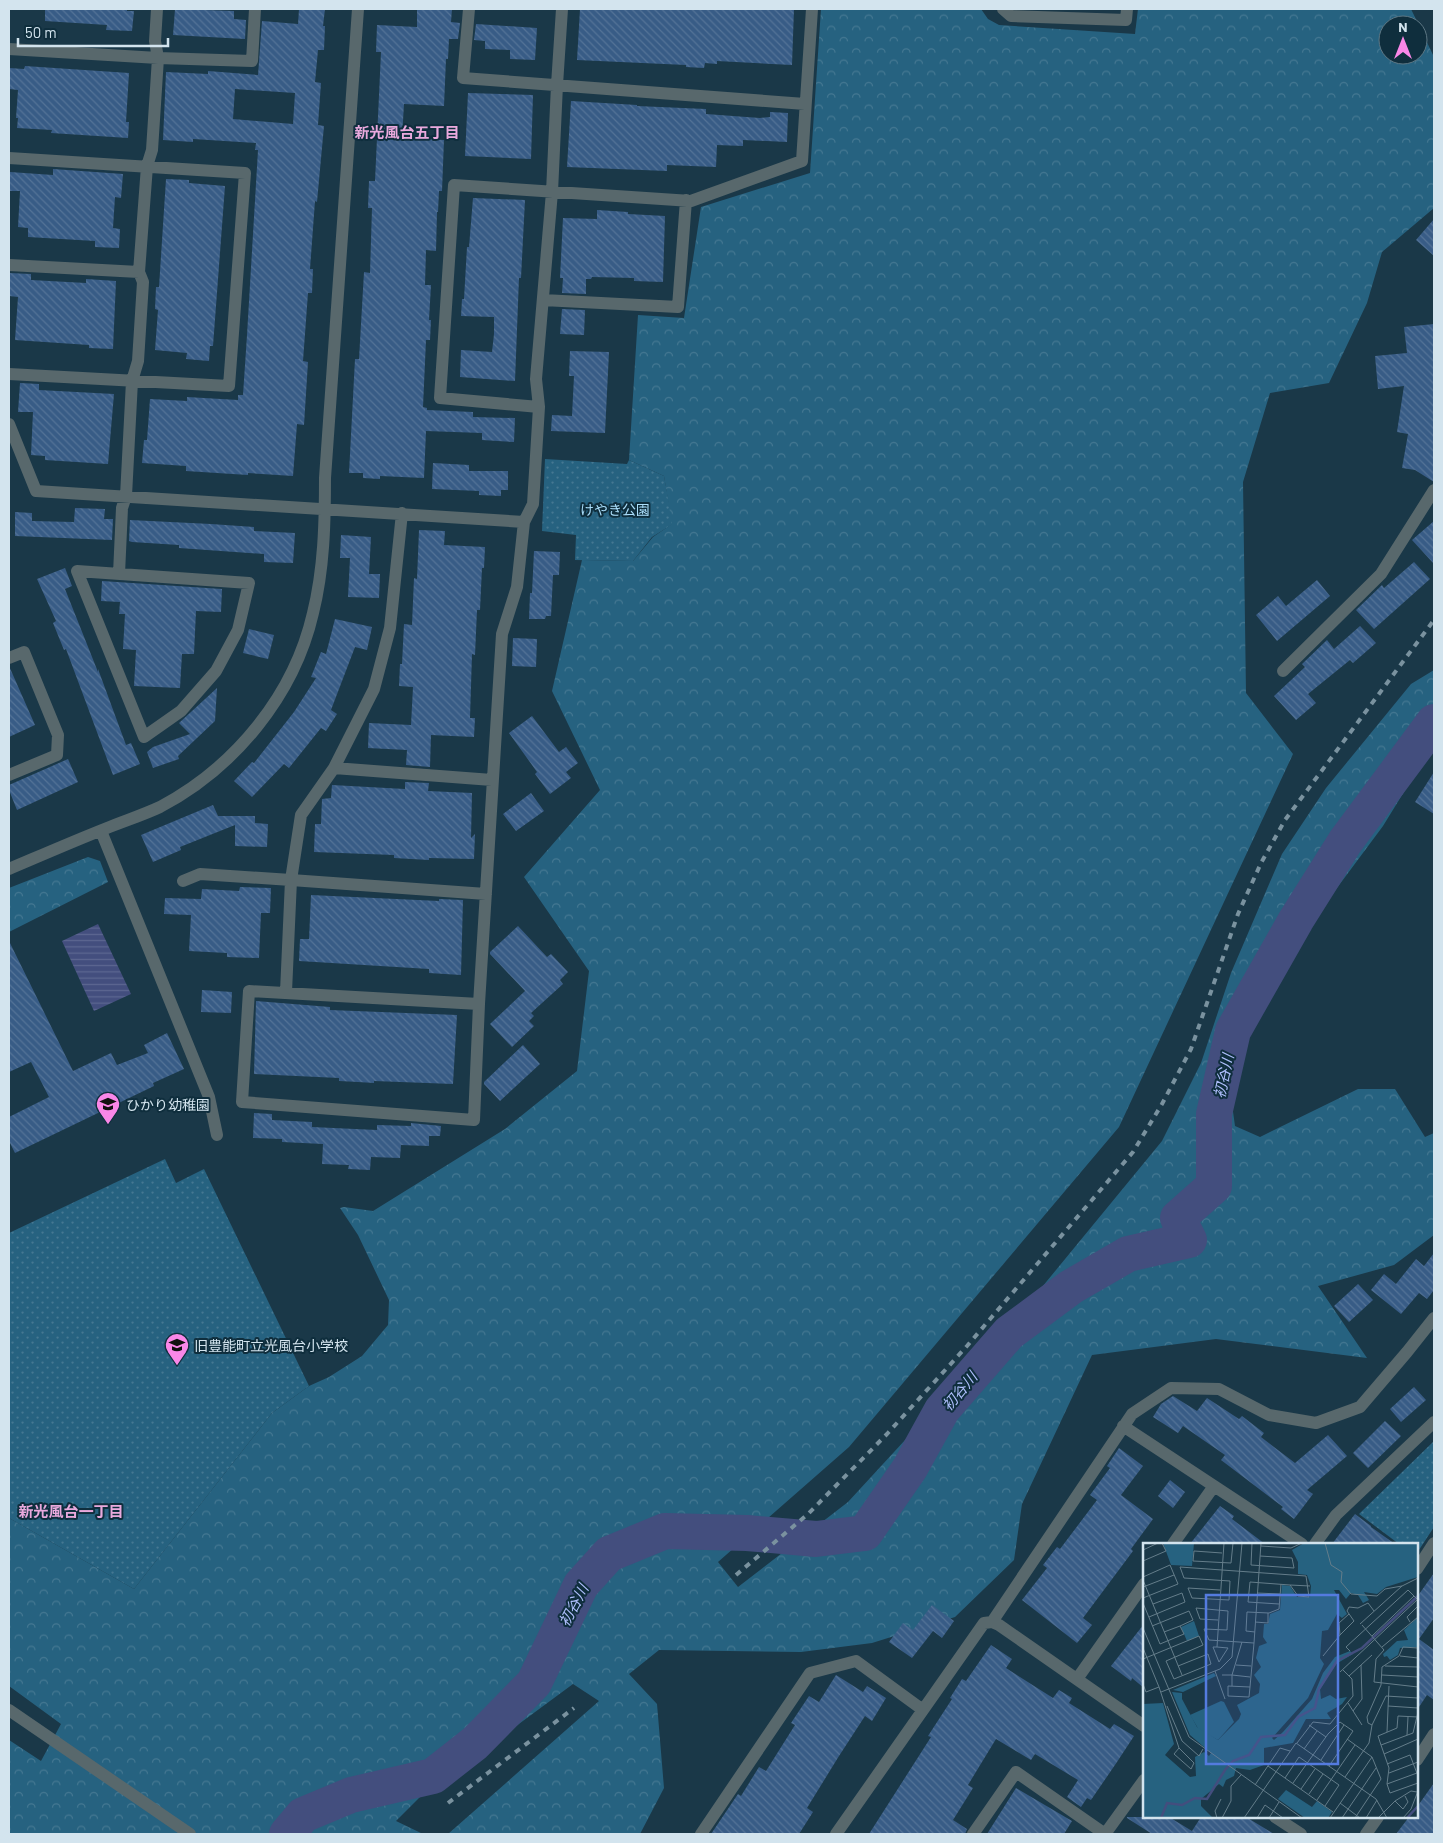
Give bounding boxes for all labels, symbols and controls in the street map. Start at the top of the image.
scale bar [18,15,168,47]
north arrow [1378,15,1428,65]
text: N [1398,18,1408,35]
text: 50 m [25,23,57,41]
district label: 新光風台五丁目 [354,123,460,141]
park label: けやき公園 [580,501,650,518]
water label: 初谷川 [1210,1050,1237,1100]
school or university icon: ひかり幼稚園 [95,1091,121,1125]
place label: ひかり幼稚園 [126,1096,210,1113]
school or university icon: 旧豊能町立光風台小学校 [164,1332,190,1366]
place label: 旧豊能町立光風台小学校 [194,1337,348,1354]
water label: 初谷川 [938,1366,982,1414]
district label: 新光風台一丁目 [18,1502,124,1520]
inset map [1143,1543,1418,1818]
water label: 初谷川 [554,1579,592,1629]

